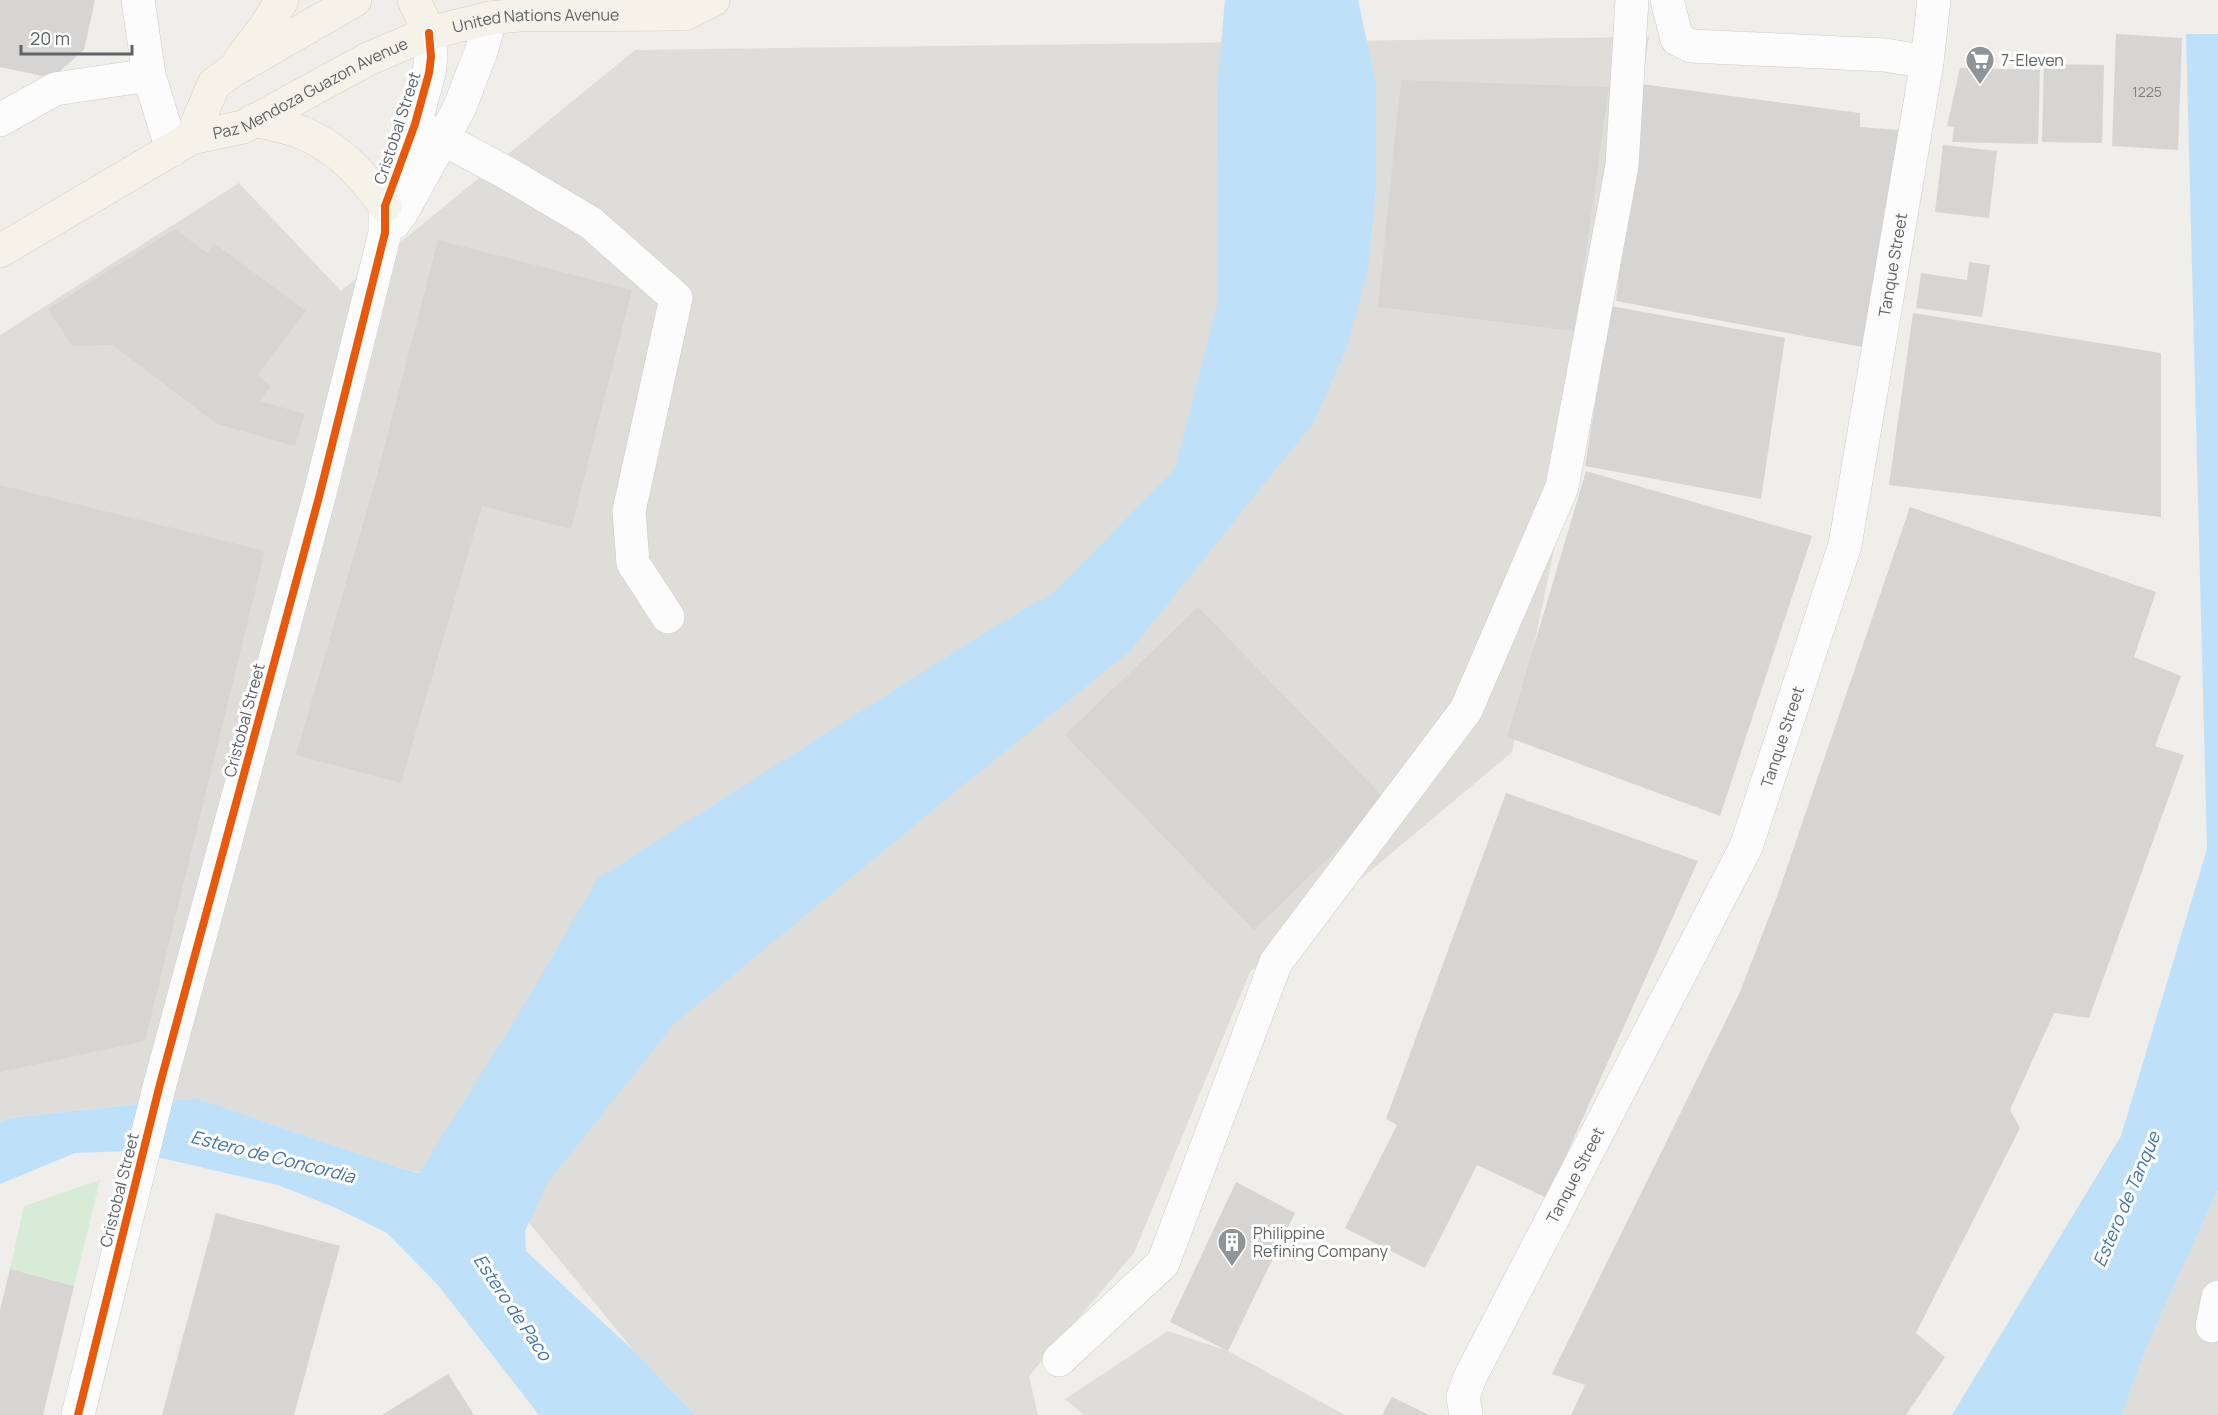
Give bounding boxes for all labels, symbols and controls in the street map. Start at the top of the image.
street label: United Nations Avenue [450,3,619,38]
scale bar [21,18,132,56]
text: 20 m [30,26,70,50]
street label: Paz Mendoza Guazon Avenue [211,32,411,144]
supermarket icon: 7-Eleven [1964,44,1996,86]
place label: 7-Eleven [2001,49,2064,71]
street label: Cristobal Street [368,69,426,187]
house number: 1225 [2132,82,2162,101]
street label: Tanque Street [1873,211,1912,319]
street label: Cristobal Street [218,661,270,779]
street label: Tanque Street [1755,683,1809,790]
street label: Tanque Street [1541,1123,1609,1227]
water label: Estero de Concordia [189,1124,358,1188]
water label: Estero de Tanque [2087,1126,2166,1270]
street label: Cristobal Street [94,1130,144,1250]
place label: Philippine Refining Company [1253,1222,1389,1262]
building icon: Philippine Refining Company [1216,1226,1248,1268]
water label: Estero de Paco [469,1249,558,1366]

